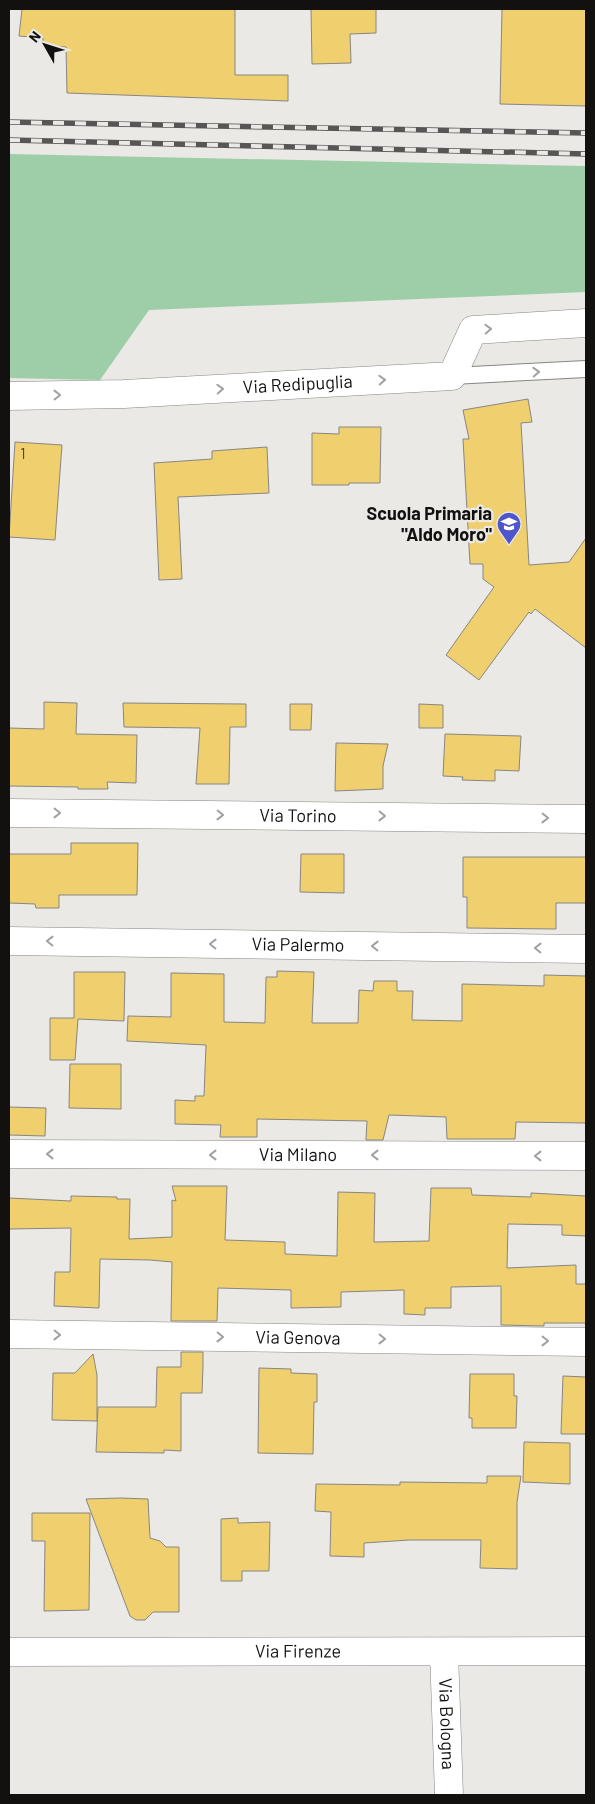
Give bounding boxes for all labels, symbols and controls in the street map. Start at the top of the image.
north arrow [20,20,70,70]
text: N [25,28,44,45]
one-way arrow [484,323,492,334]
one-way arrow [532,366,540,377]
street label: Via Redipuglia [242,369,353,397]
one-way arrow [378,374,386,385]
one-way arrow [216,383,224,394]
one-way arrow [54,390,62,400]
house number: 1 [20,444,26,462]
place label: Scuola Primaria "Aldo Moro" [367,502,493,545]
school or university icon: Scuola Primaria "Aldo Moro" [496,511,522,545]
street label: Via Torino [259,804,337,826]
one-way arrow [54,808,62,818]
one-way arrow [216,810,224,820]
one-way arrow [379,811,387,822]
one-way arrow [542,813,549,823]
street label: Via Palermo [251,932,344,956]
one-way arrow [46,936,54,946]
one-way arrow [208,938,216,949]
one-way arrow [371,941,378,951]
one-way arrow [533,943,541,953]
street label: Via Milano [259,1143,337,1165]
one-way arrow [46,1149,54,1159]
one-way arrow [208,1150,216,1160]
one-way arrow [371,1150,378,1160]
one-way arrow [533,1151,541,1161]
street label: Via Genova [255,1325,341,1349]
one-way arrow [54,1330,62,1340]
one-way arrow [216,1332,224,1342]
one-way arrow [379,1334,387,1344]
one-way arrow [542,1336,549,1346]
street label: Via Firenze [255,1639,341,1662]
street label: Via Bologna [435,1678,460,1770]

